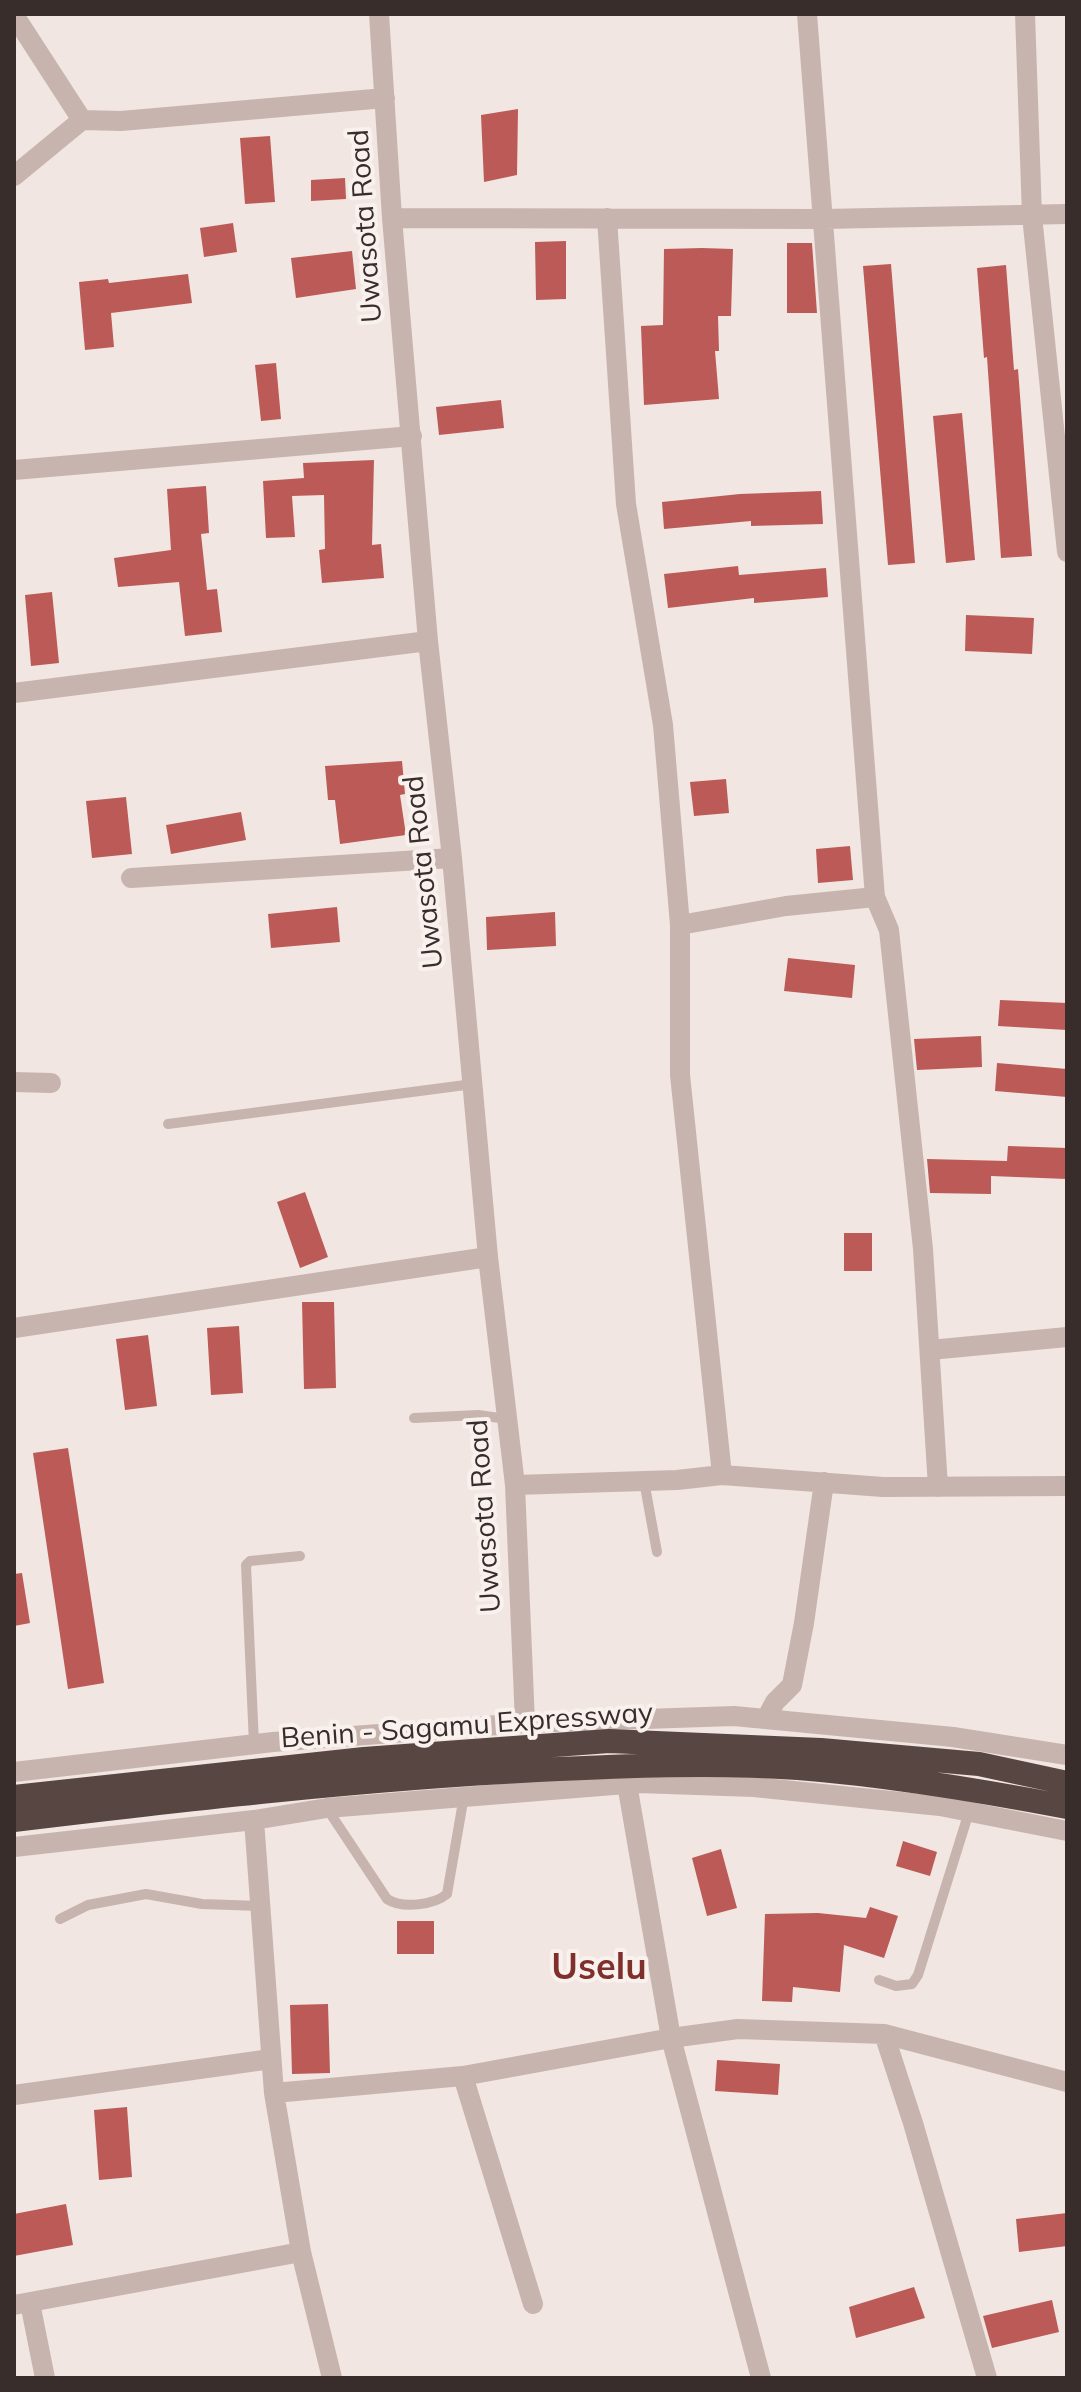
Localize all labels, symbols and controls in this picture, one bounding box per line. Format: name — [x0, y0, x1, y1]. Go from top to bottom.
street label: Uwasota Road — [342, 128, 390, 324]
street label: Uwasota Road — [397, 774, 451, 970]
street label: Uwasota Road — [461, 1418, 509, 1614]
street label: Benin - Sagamu Expressway — [280, 1696, 654, 1756]
district label: Uselu — [551, 1946, 647, 1990]

